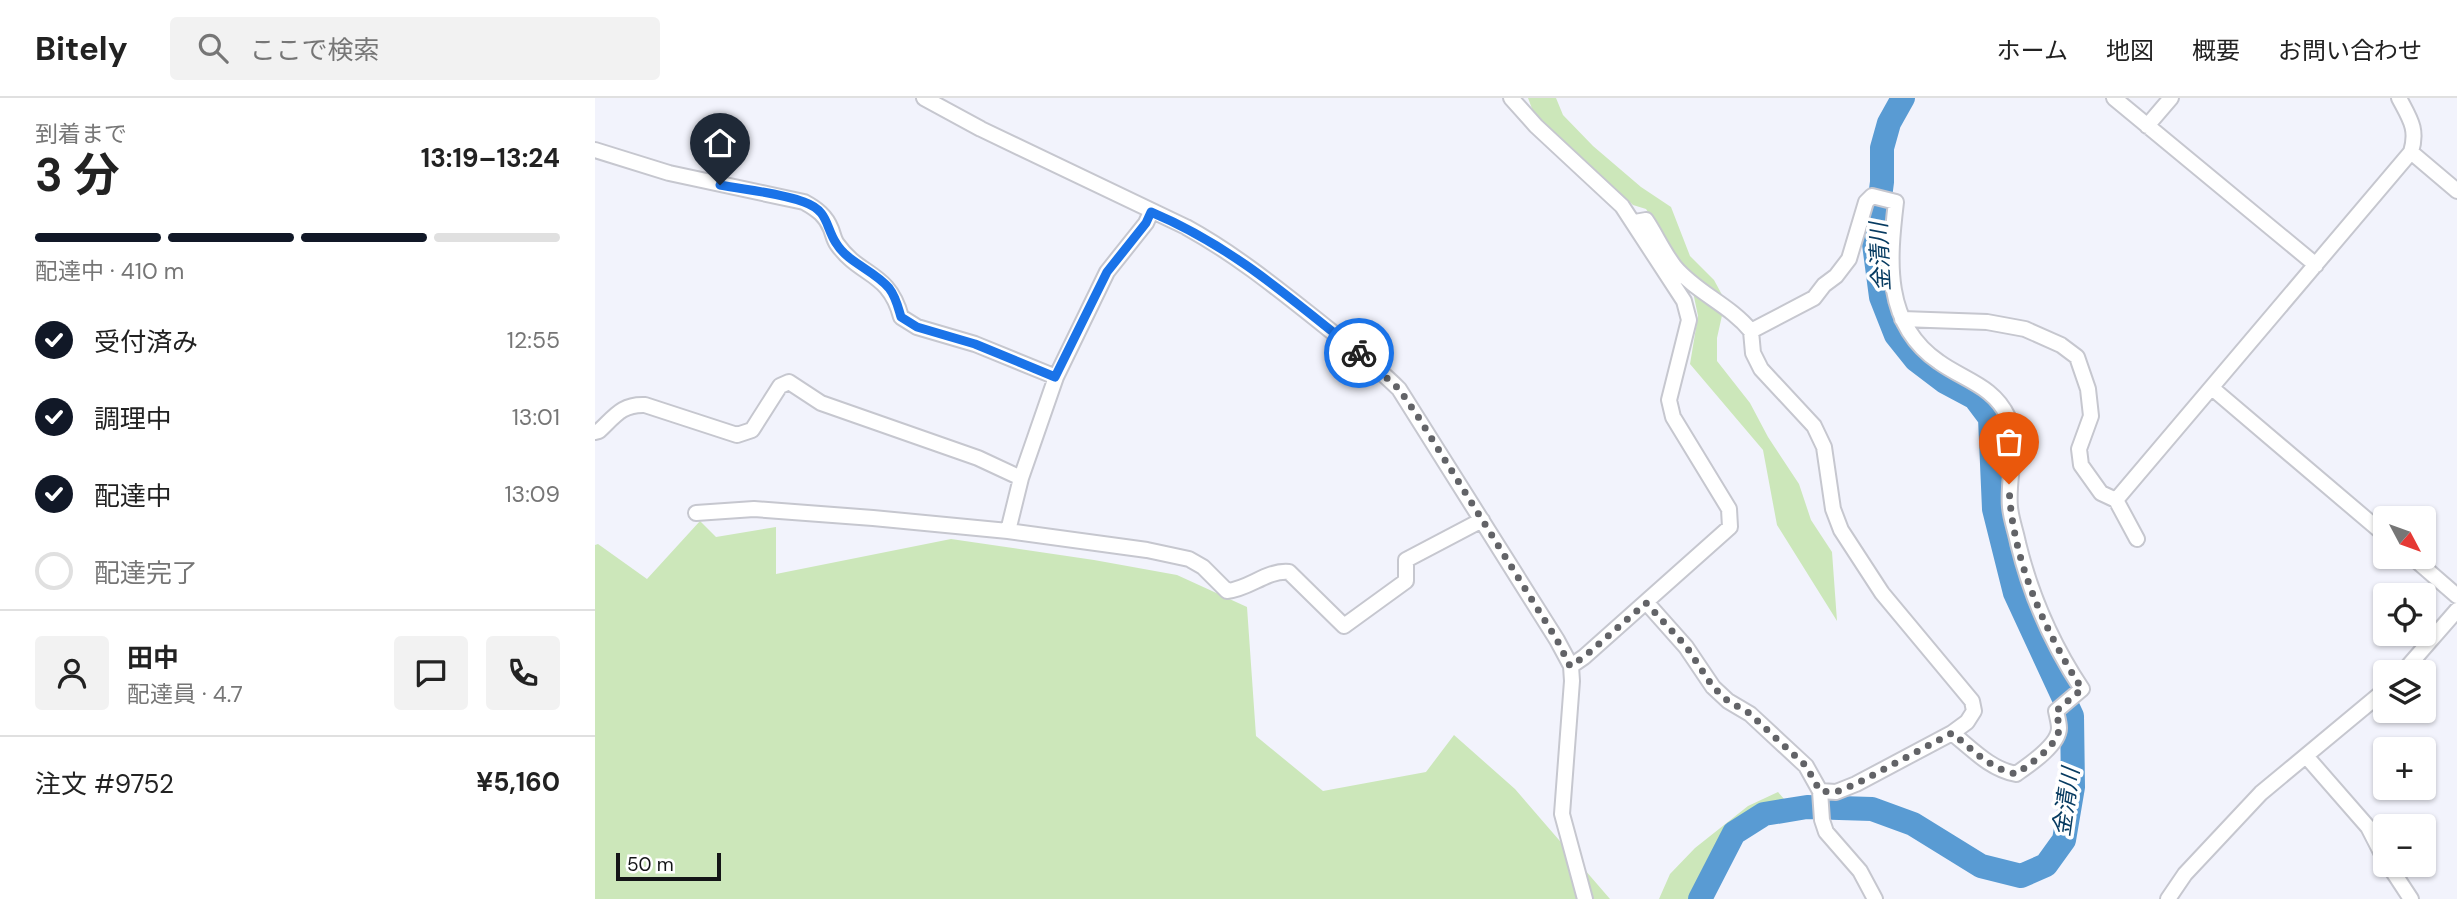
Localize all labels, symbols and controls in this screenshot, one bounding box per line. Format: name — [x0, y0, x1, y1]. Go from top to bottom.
search box — [170, 17, 660, 80]
text: Bitely — [35, 27, 128, 70]
icon: search — [194, 29, 232, 67]
text: ここで検索 — [250, 33, 380, 67]
text: ホーム — [1997, 35, 2068, 66]
text: 地図 — [2106, 35, 2154, 66]
text: 概要 — [2192, 35, 2240, 66]
text: お問い合わせ — [2278, 35, 2422, 66]
pin — [690, 113, 750, 185]
text: 到着まで — [35, 119, 127, 149]
icon: home — [701, 124, 739, 162]
text: 13:19–13:24 — [421, 141, 560, 175]
text: 3 分 — [35, 145, 120, 205]
water label: 金清川 — [1863, 219, 1897, 292]
text: 配達中 · 410 m — [35, 256, 184, 286]
courier — [1324, 318, 1394, 388]
icon: check — [35, 321, 73, 359]
text: 受付済み — [94, 325, 198, 359]
text: 12:55 — [507, 325, 560, 355]
icon: bike — [1340, 334, 1378, 372]
icon: check — [35, 398, 73, 436]
text: 調理中 — [94, 402, 172, 436]
text: 13:01 — [512, 402, 560, 432]
pin — [1979, 412, 2039, 484]
icon: bag — [1990, 423, 2028, 461]
icon: check — [35, 475, 73, 513]
text: 配達中 — [94, 479, 172, 513]
text: 13:09 — [504, 479, 560, 509]
north arrow — [2373, 506, 2436, 569]
map controls — [2373, 506, 2436, 877]
text: 配達完了 — [94, 556, 198, 590]
button: locate — [2373, 583, 2436, 646]
button: person — [35, 636, 109, 710]
button: chat — [394, 636, 468, 710]
button: phone — [486, 636, 560, 710]
text: 田中 — [127, 641, 179, 675]
button: layers — [2373, 660, 2436, 723]
text: 配達員 · 4.7 — [127, 679, 243, 709]
button: + — [2373, 737, 2436, 800]
water label: 金清川 — [2046, 763, 2086, 838]
text: ¥5,160 — [476, 765, 560, 799]
text: 注文 #9752 — [35, 767, 174, 801]
button: − — [2373, 814, 2436, 877]
scale bar — [616, 850, 721, 882]
text: 50 m — [627, 852, 674, 877]

